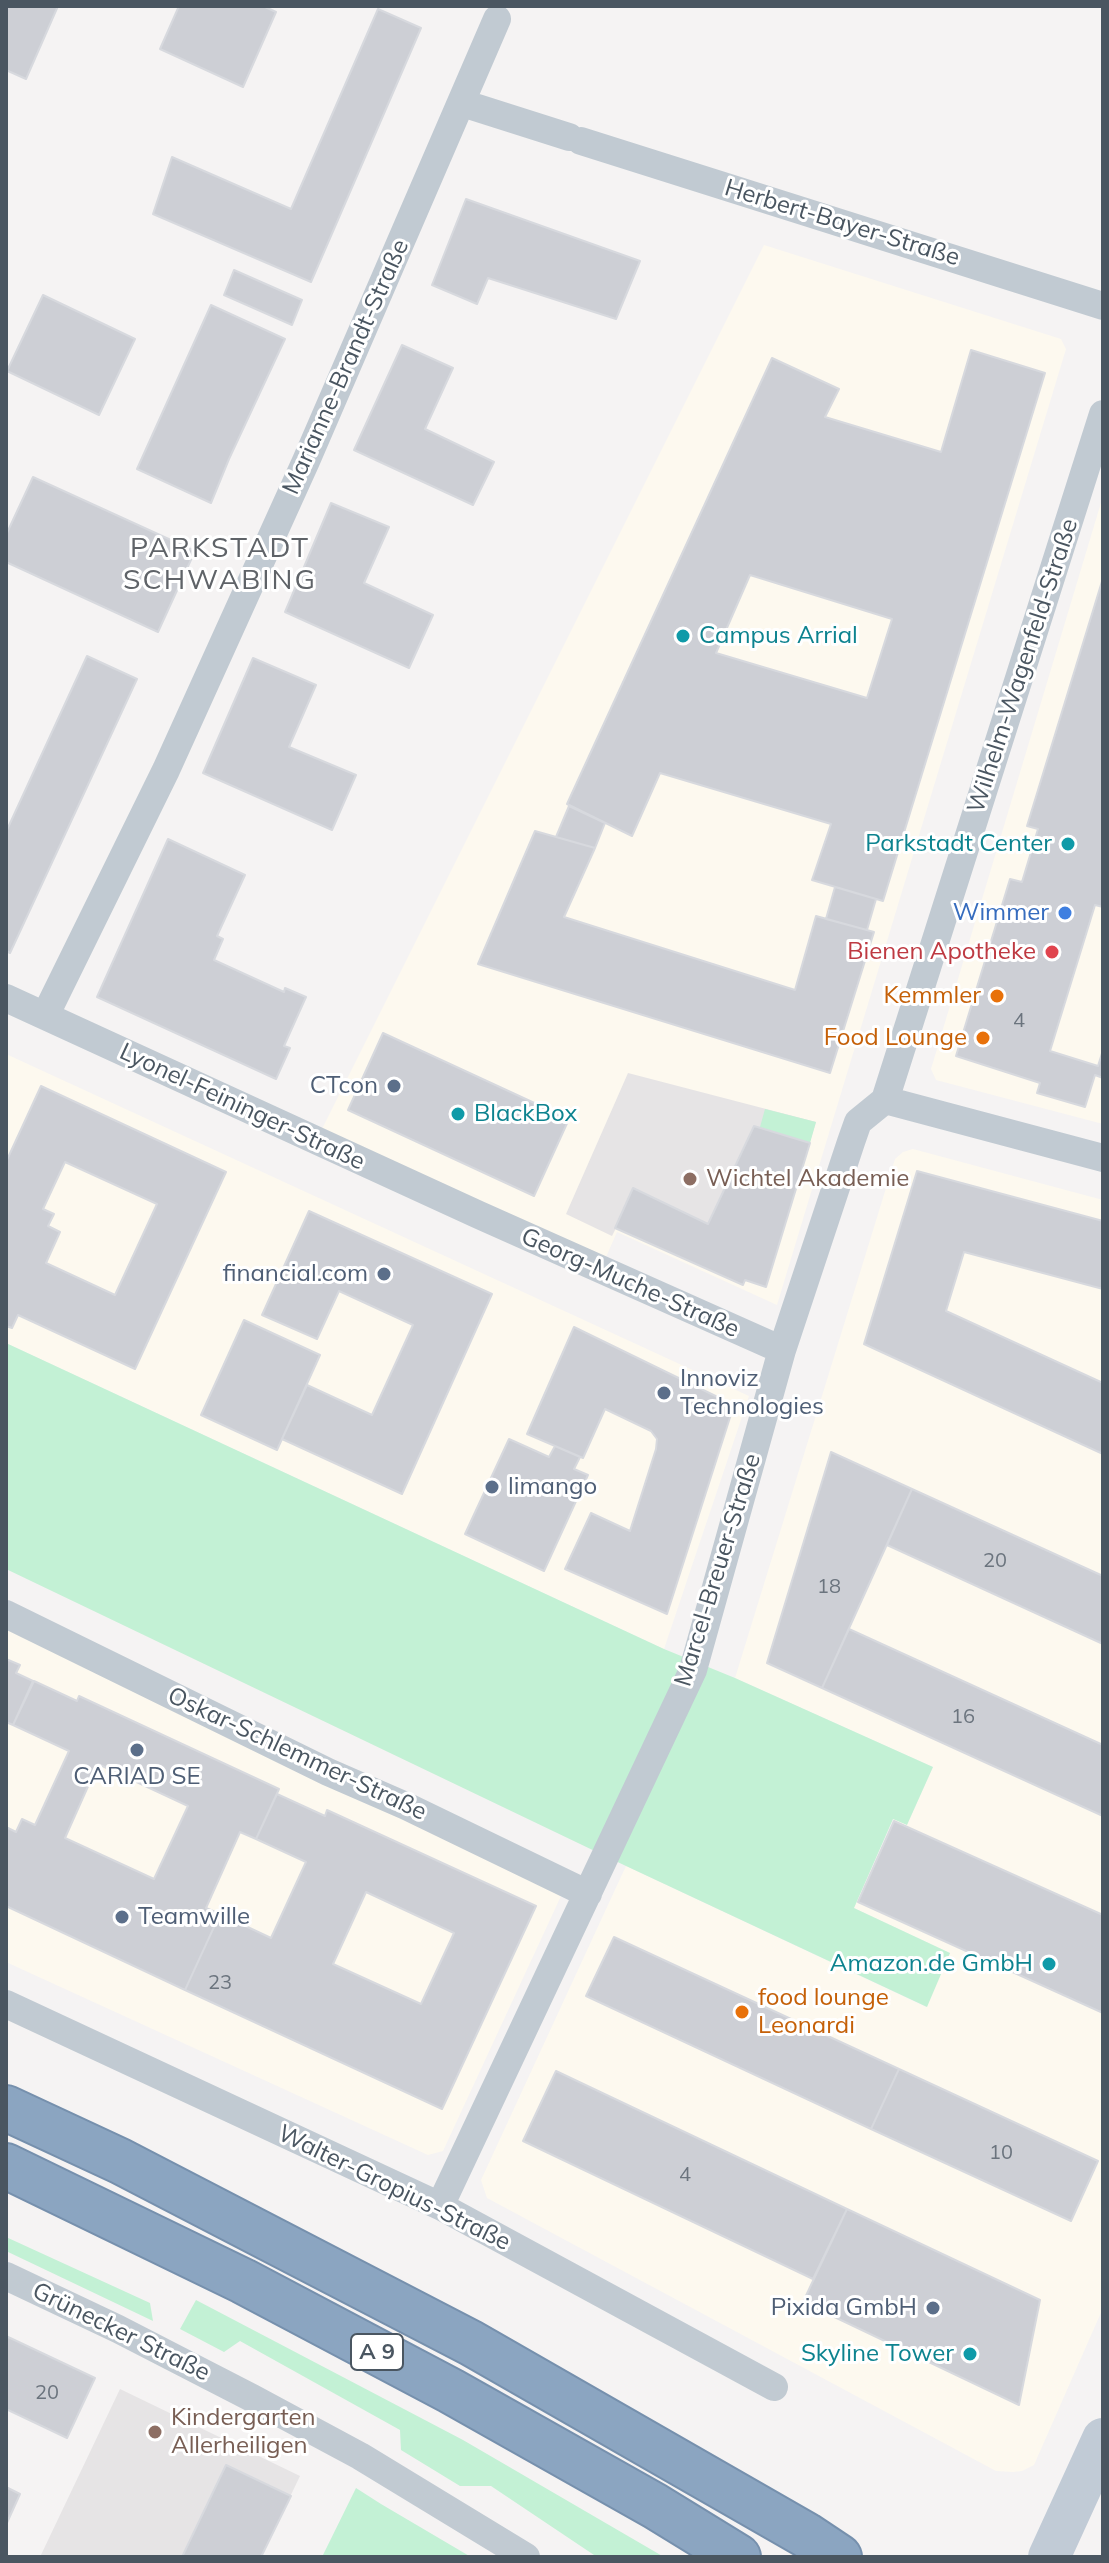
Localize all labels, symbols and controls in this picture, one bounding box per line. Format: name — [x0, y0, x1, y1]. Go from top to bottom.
street label: Herbert-Bayer-Straße — [721, 174, 963, 272]
street label: Marianne-Brandt-Straße — [277, 235, 415, 499]
street label: Wilhelm-Wagenfeld-Straße — [962, 515, 1084, 817]
district label: PARKSTADT SCHWABING — [123, 532, 317, 598]
place label: Campus Arrial — [699, 622, 858, 650]
marker: Campus Arrial — [674, 627, 692, 645]
place label: Parkstadt Center — [865, 830, 1052, 858]
marker: Parkstadt Center — [1059, 835, 1077, 853]
place label: Wimmer — [953, 899, 1049, 927]
marker: Wimmer — [1056, 904, 1074, 922]
place label: Bienen Apotheke — [847, 938, 1036, 966]
marker: Bienen Apotheke — [1043, 943, 1061, 961]
place label: Kemmler — [883, 982, 981, 1010]
marker: Kemmler — [988, 987, 1006, 1005]
house number: 4 — [1013, 1009, 1025, 1033]
place label: Food Lounge — [824, 1024, 967, 1052]
marker: Food Lounge — [974, 1029, 992, 1047]
street label: Lyonel-Feininger-Straße — [115, 1038, 369, 1176]
place label: CTcon — [310, 1072, 378, 1100]
marker: CTcon — [385, 1077, 403, 1095]
place label: BlackBox — [474, 1100, 577, 1128]
marker: BlackBox — [449, 1105, 467, 1123]
place label: Wichtel Akademie — [706, 1165, 909, 1193]
marker: Wichtel Akademie — [681, 1170, 699, 1188]
street label: Georg-Muche-Straße — [516, 1222, 744, 1344]
place label: financial.com — [223, 1260, 368, 1288]
marker: financial.com — [375, 1265, 393, 1283]
place label: Innoviz Technologies — [680, 1365, 824, 1421]
marker: Innoviz Technologies — [655, 1384, 673, 1402]
street label: Marcel-Breuer-Straße — [669, 1450, 767, 1690]
place label: limango — [508, 1473, 597, 1501]
marker: limango — [483, 1478, 501, 1496]
house number: 20 — [983, 1549, 1007, 1573]
house number: 18 — [817, 1575, 841, 1599]
street label: Oskar-Schlemmer-Straße — [163, 1681, 431, 1827]
house number: 16 — [951, 1705, 975, 1729]
marker: CARIAD SE — [128, 1741, 146, 1759]
place label: CARIAD SE — [73, 1763, 201, 1791]
place label: Teamwille — [138, 1903, 250, 1931]
marker: Teamwille — [113, 1908, 131, 1926]
place label: Amazon.de GmbH — [830, 1950, 1033, 1978]
marker: Amazon.de GmbH — [1040, 1955, 1058, 1973]
house number: 23 — [208, 1971, 232, 1995]
place label: food lounge Leonardi — [758, 1984, 889, 2040]
marker: food lounge Leonardi — [733, 2003, 751, 2021]
street label: Walter-Gropius-Straße — [273, 2119, 515, 2257]
house number: 10 — [989, 2141, 1013, 2165]
house number: 4 — [679, 2163, 691, 2187]
street label: Grünecker Straße — [28, 2277, 214, 2387]
place label: Pixida GmbH — [771, 2294, 917, 2322]
marker: Pixida GmbH — [924, 2299, 942, 2317]
road number: A 9 — [351, 2334, 403, 2370]
place label: Skyline Tower — [801, 2340, 954, 2368]
marker: Skyline Tower — [961, 2345, 979, 2363]
house number: 20 — [35, 2381, 59, 2405]
place label: Kindergarten Allerheiligen — [171, 2404, 316, 2460]
marker: Kindergarten Allerheiligen — [146, 2423, 164, 2441]

